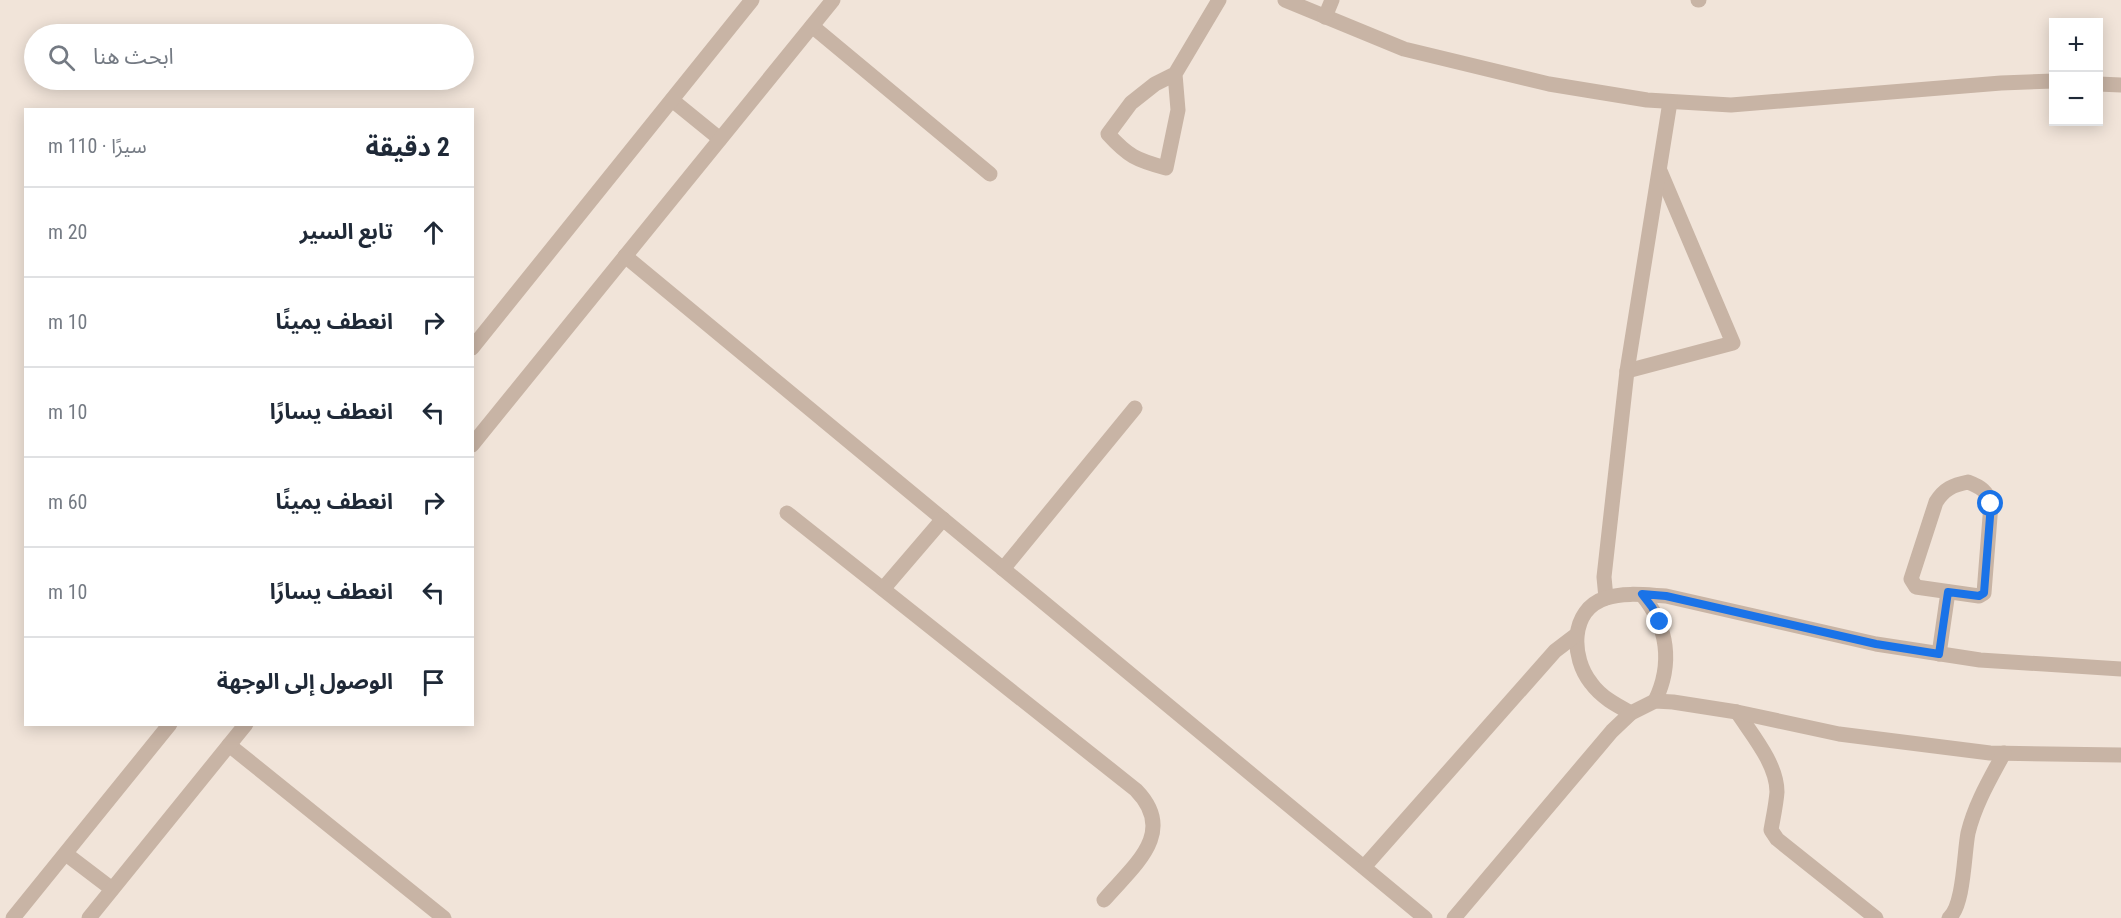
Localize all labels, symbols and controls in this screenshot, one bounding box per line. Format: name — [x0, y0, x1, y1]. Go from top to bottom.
map controls — [2049, 18, 2103, 126]
button: + — [2049, 18, 2103, 72]
search box — [24, 24, 474, 90]
icon: search — [45, 41, 78, 74]
text: ابحث هنا — [93, 44, 174, 69]
button: − — [2049, 72, 2103, 126]
text: 2 دقيقة — [365, 132, 450, 162]
text: سيرًا · 110 m — [48, 134, 147, 158]
icon: ahead — [417, 216, 450, 249]
text: تابع السير — [300, 219, 393, 244]
text: 20 m — [48, 220, 87, 244]
icon: right — [417, 306, 450, 339]
text: انعطف يمينًا — [275, 309, 393, 334]
text: 10 m — [48, 310, 87, 334]
icon: left — [417, 396, 450, 429]
text: انعطف يسارًا — [270, 399, 393, 424]
text: 10 m — [48, 400, 87, 424]
icon: right — [417, 486, 450, 519]
text: انعطف يمينًا — [275, 489, 393, 514]
text: 60 m — [48, 490, 87, 514]
route start — [1977, 490, 2003, 516]
icon: left — [417, 576, 450, 609]
text: انعطف يسارًا — [270, 579, 393, 604]
text: 10 m — [48, 580, 87, 604]
route end — [1646, 608, 1672, 634]
icon: arrive — [417, 666, 450, 699]
text: الوصول إلى الوجهة — [217, 669, 393, 694]

